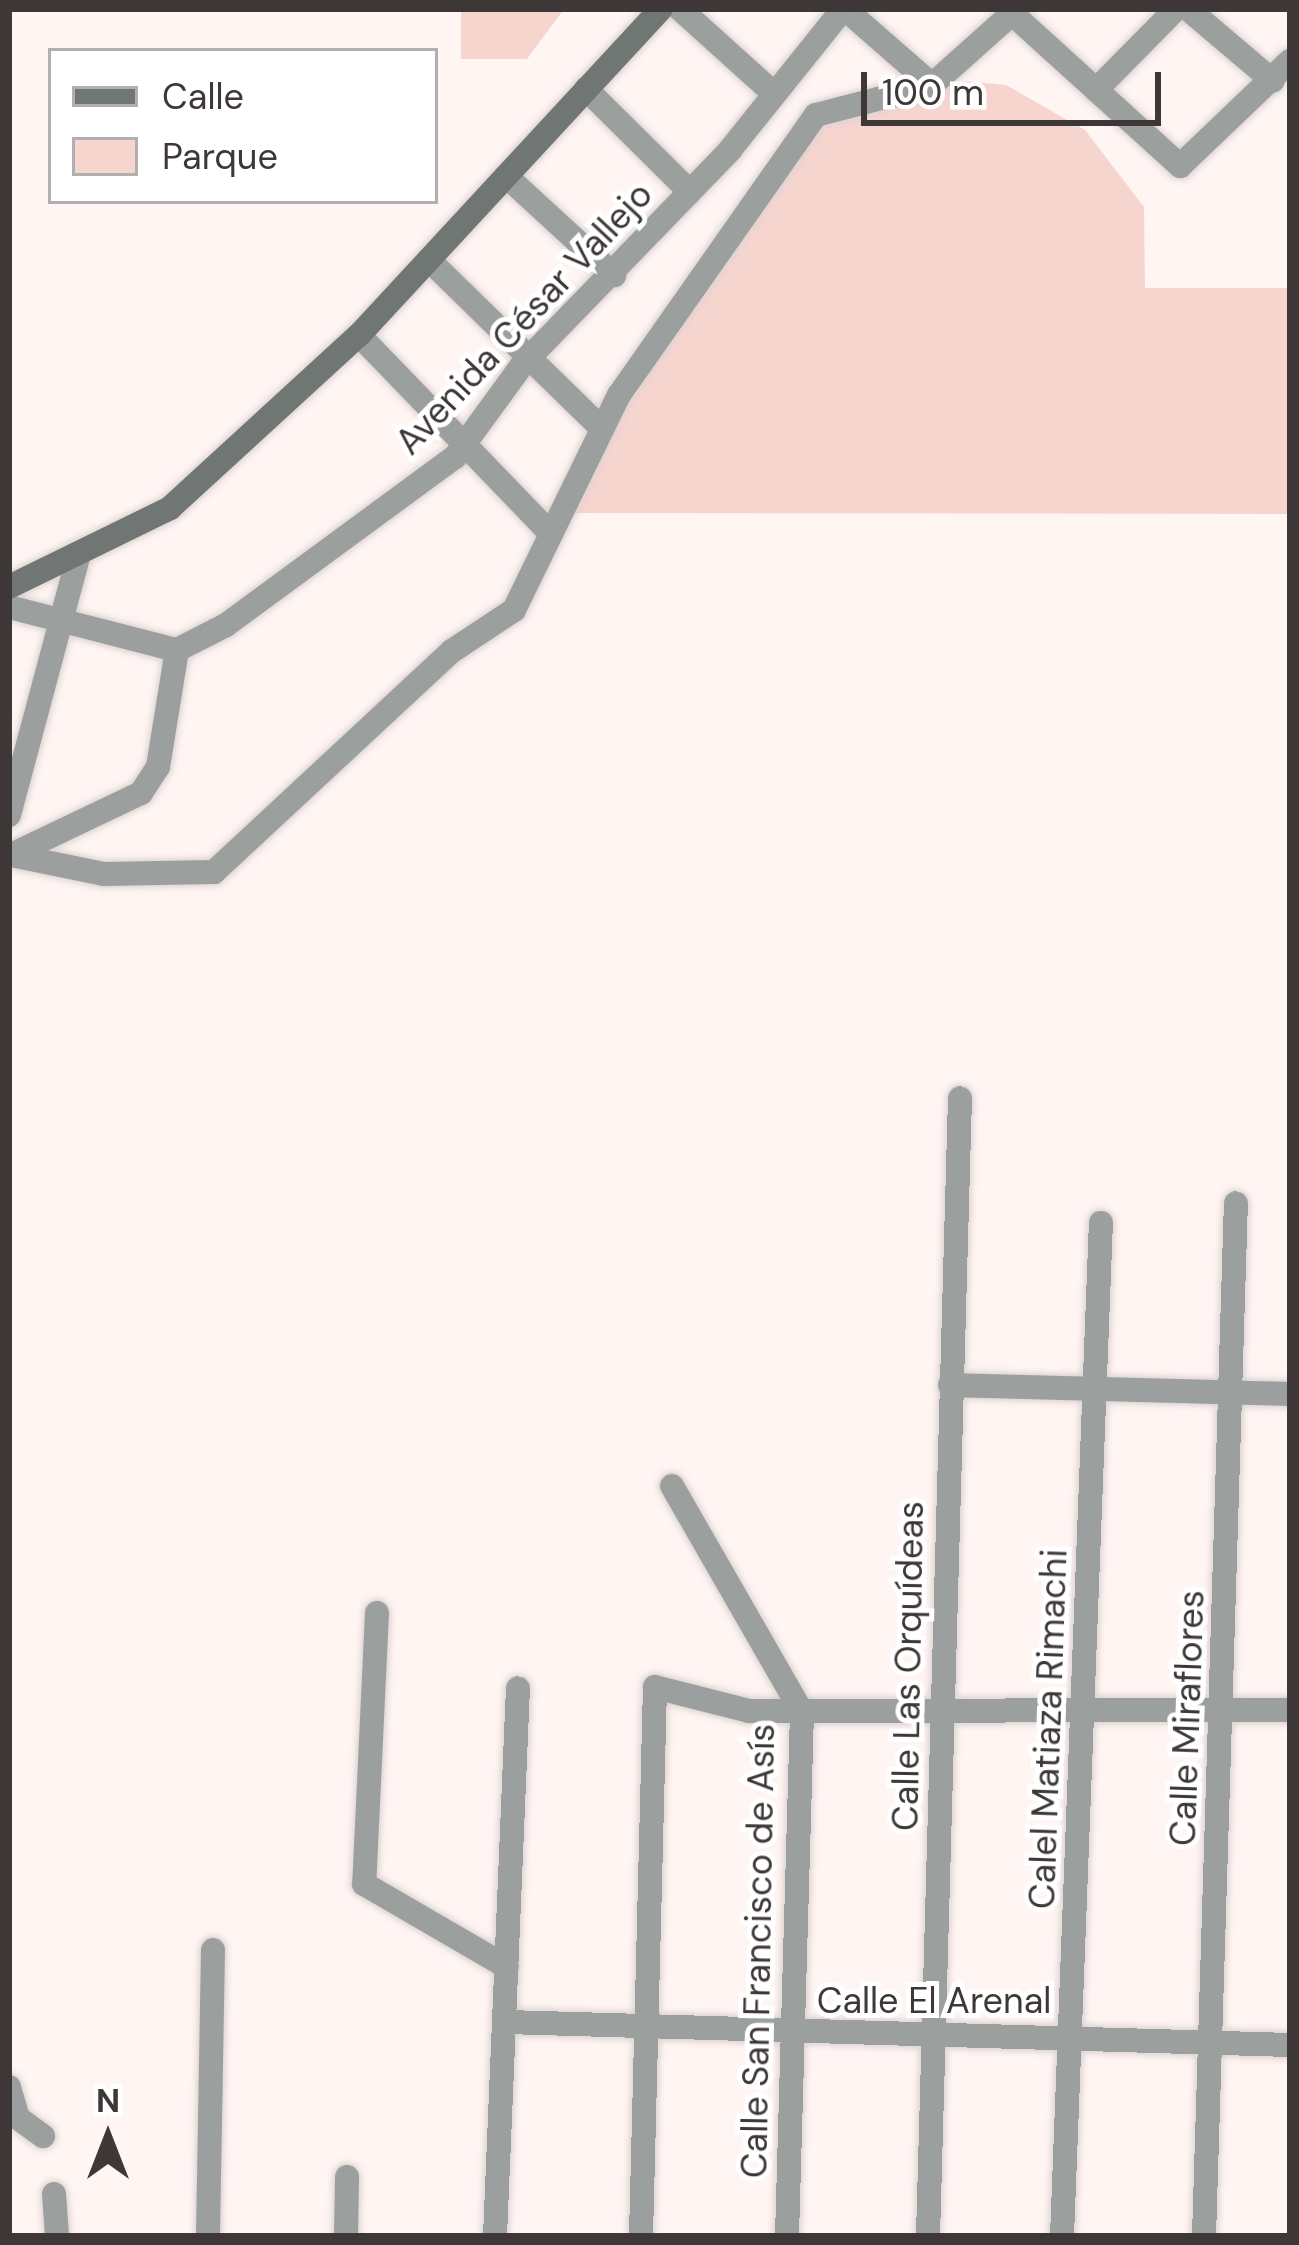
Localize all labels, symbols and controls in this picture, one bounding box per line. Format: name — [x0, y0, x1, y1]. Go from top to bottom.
legend — [48, 48, 438, 204]
scale bar — [867, 48, 1167, 122]
text: 100 m — [882, 69, 984, 116]
text: Calle — [162, 73, 244, 120]
text: Parque — [162, 133, 278, 180]
street label: Avenida César Vallejo — [387, 173, 661, 463]
street label: Calle Las Orquídeas — [884, 1501, 932, 1831]
street label: Calel Matiaza Rimachi — [1020, 1548, 1076, 1910]
street label: Calle Miraflores — [1161, 1589, 1213, 1847]
street label: Calle San Francisco de Asís — [732, 1723, 784, 2179]
street label: Calle El Arenal — [817, 1979, 1051, 2023]
north arrow — [48, 2077, 168, 2197]
text: N — [96, 2079, 120, 2122]

